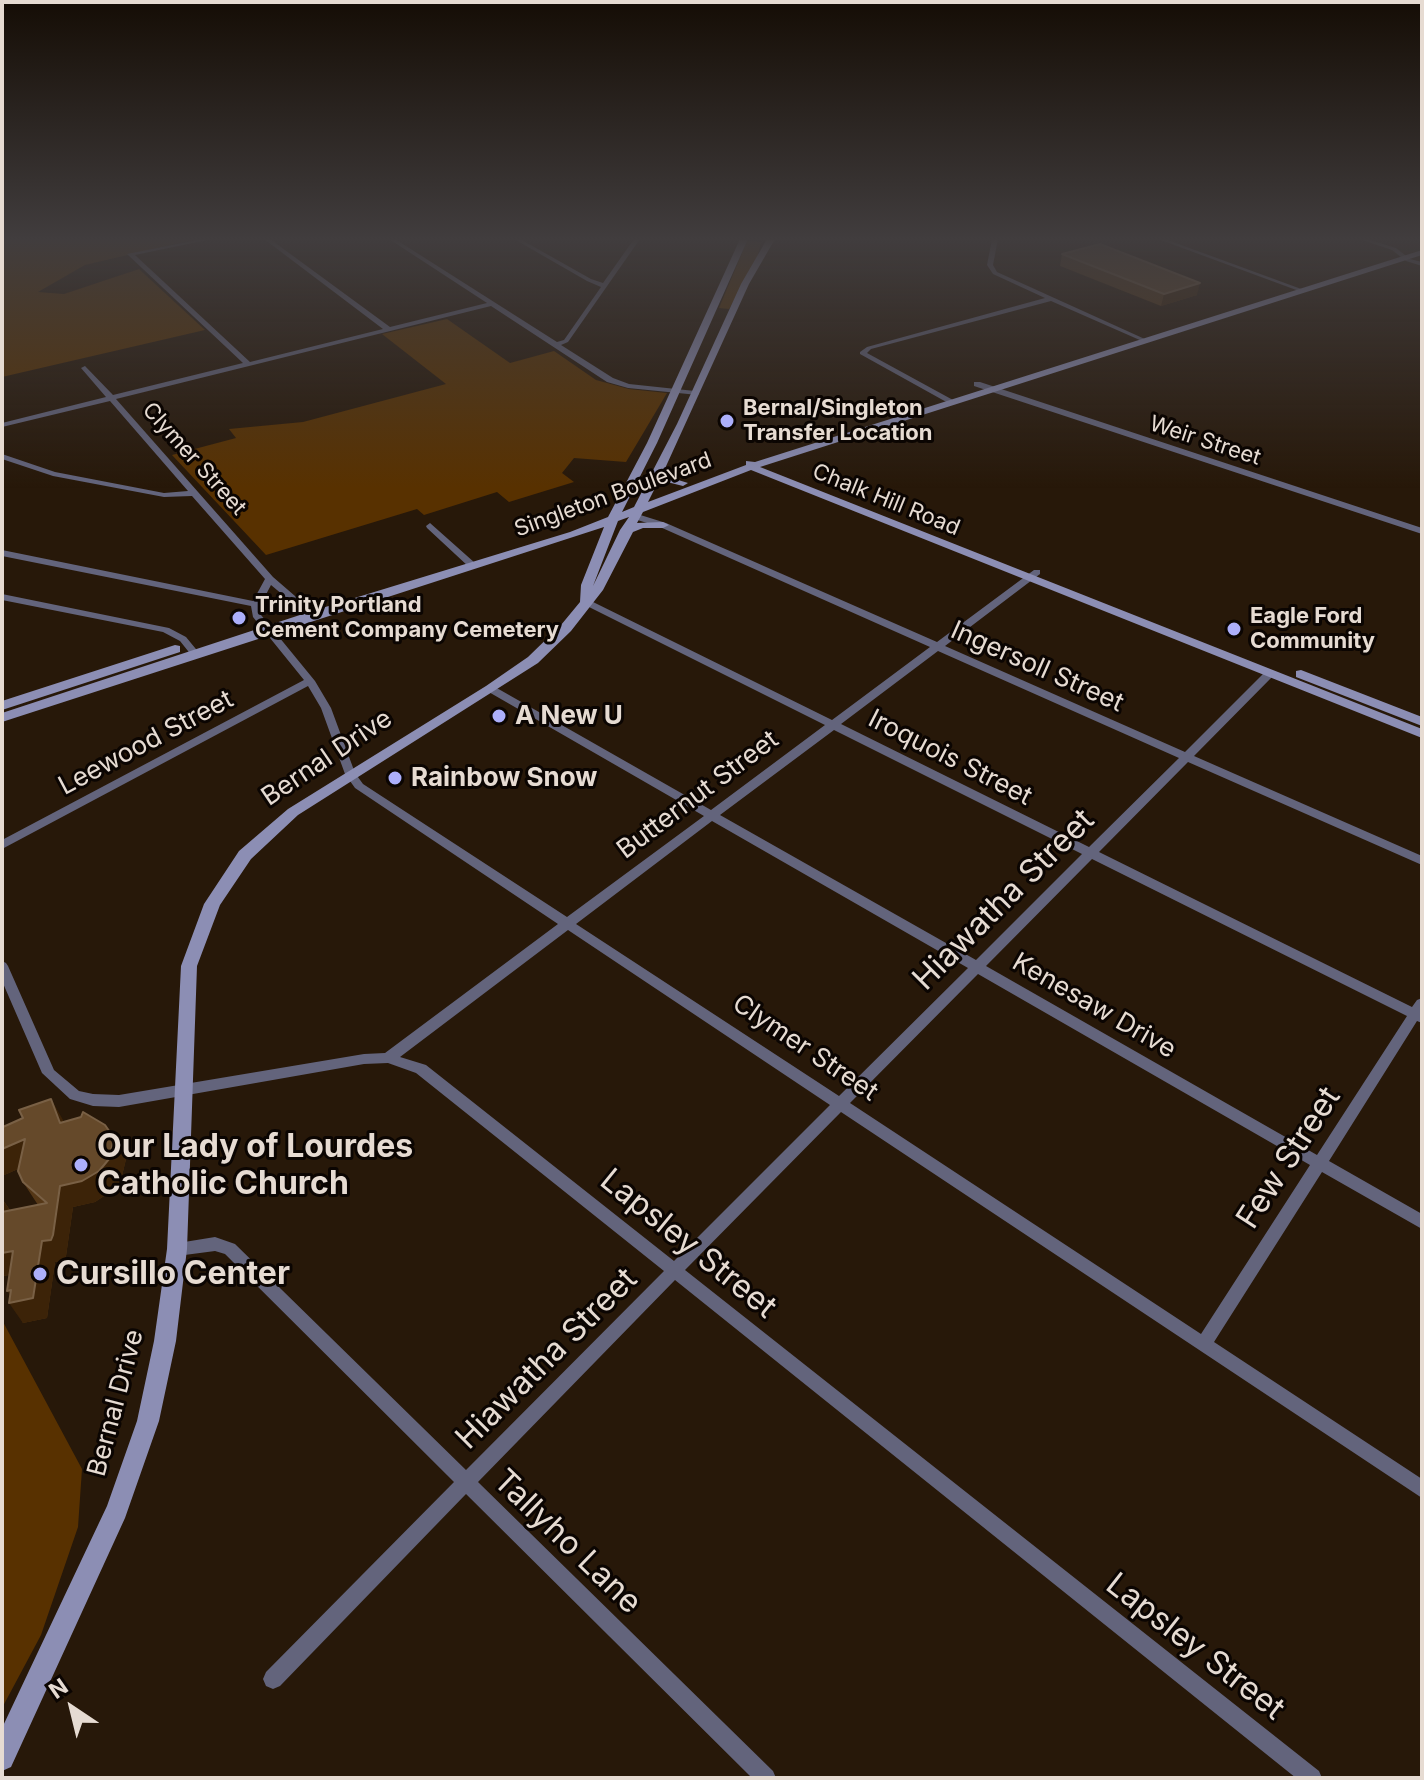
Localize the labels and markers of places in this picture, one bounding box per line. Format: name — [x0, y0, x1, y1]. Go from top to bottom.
place label: Bernal/Singleton Transfer Location — [743, 395, 933, 446]
marker: Bernal/Singleton Transfer Location — [718, 412, 736, 430]
place label: Trinity Portland Cement Company Cemetery — [255, 592, 559, 644]
place label: Eagle Ford Community — [1250, 603, 1375, 654]
marker: Trinity Portland Cement Company Cemetery — [230, 609, 248, 627]
marker: Eagle Ford Community — [1225, 620, 1243, 638]
place label: A New U — [515, 700, 623, 732]
marker: A New U — [490, 707, 508, 725]
place label: Rainbow Snow — [411, 762, 597, 794]
marker: Rainbow Snow — [386, 769, 404, 787]
place label: Our Lady of Lourdes Catholic Church — [97, 1128, 413, 1203]
marker: Our Lady of Lourdes Catholic Church — [72, 1156, 90, 1174]
place label: Cursillo Center — [56, 1255, 290, 1293]
marker: Cursillo Center — [31, 1265, 49, 1283]

